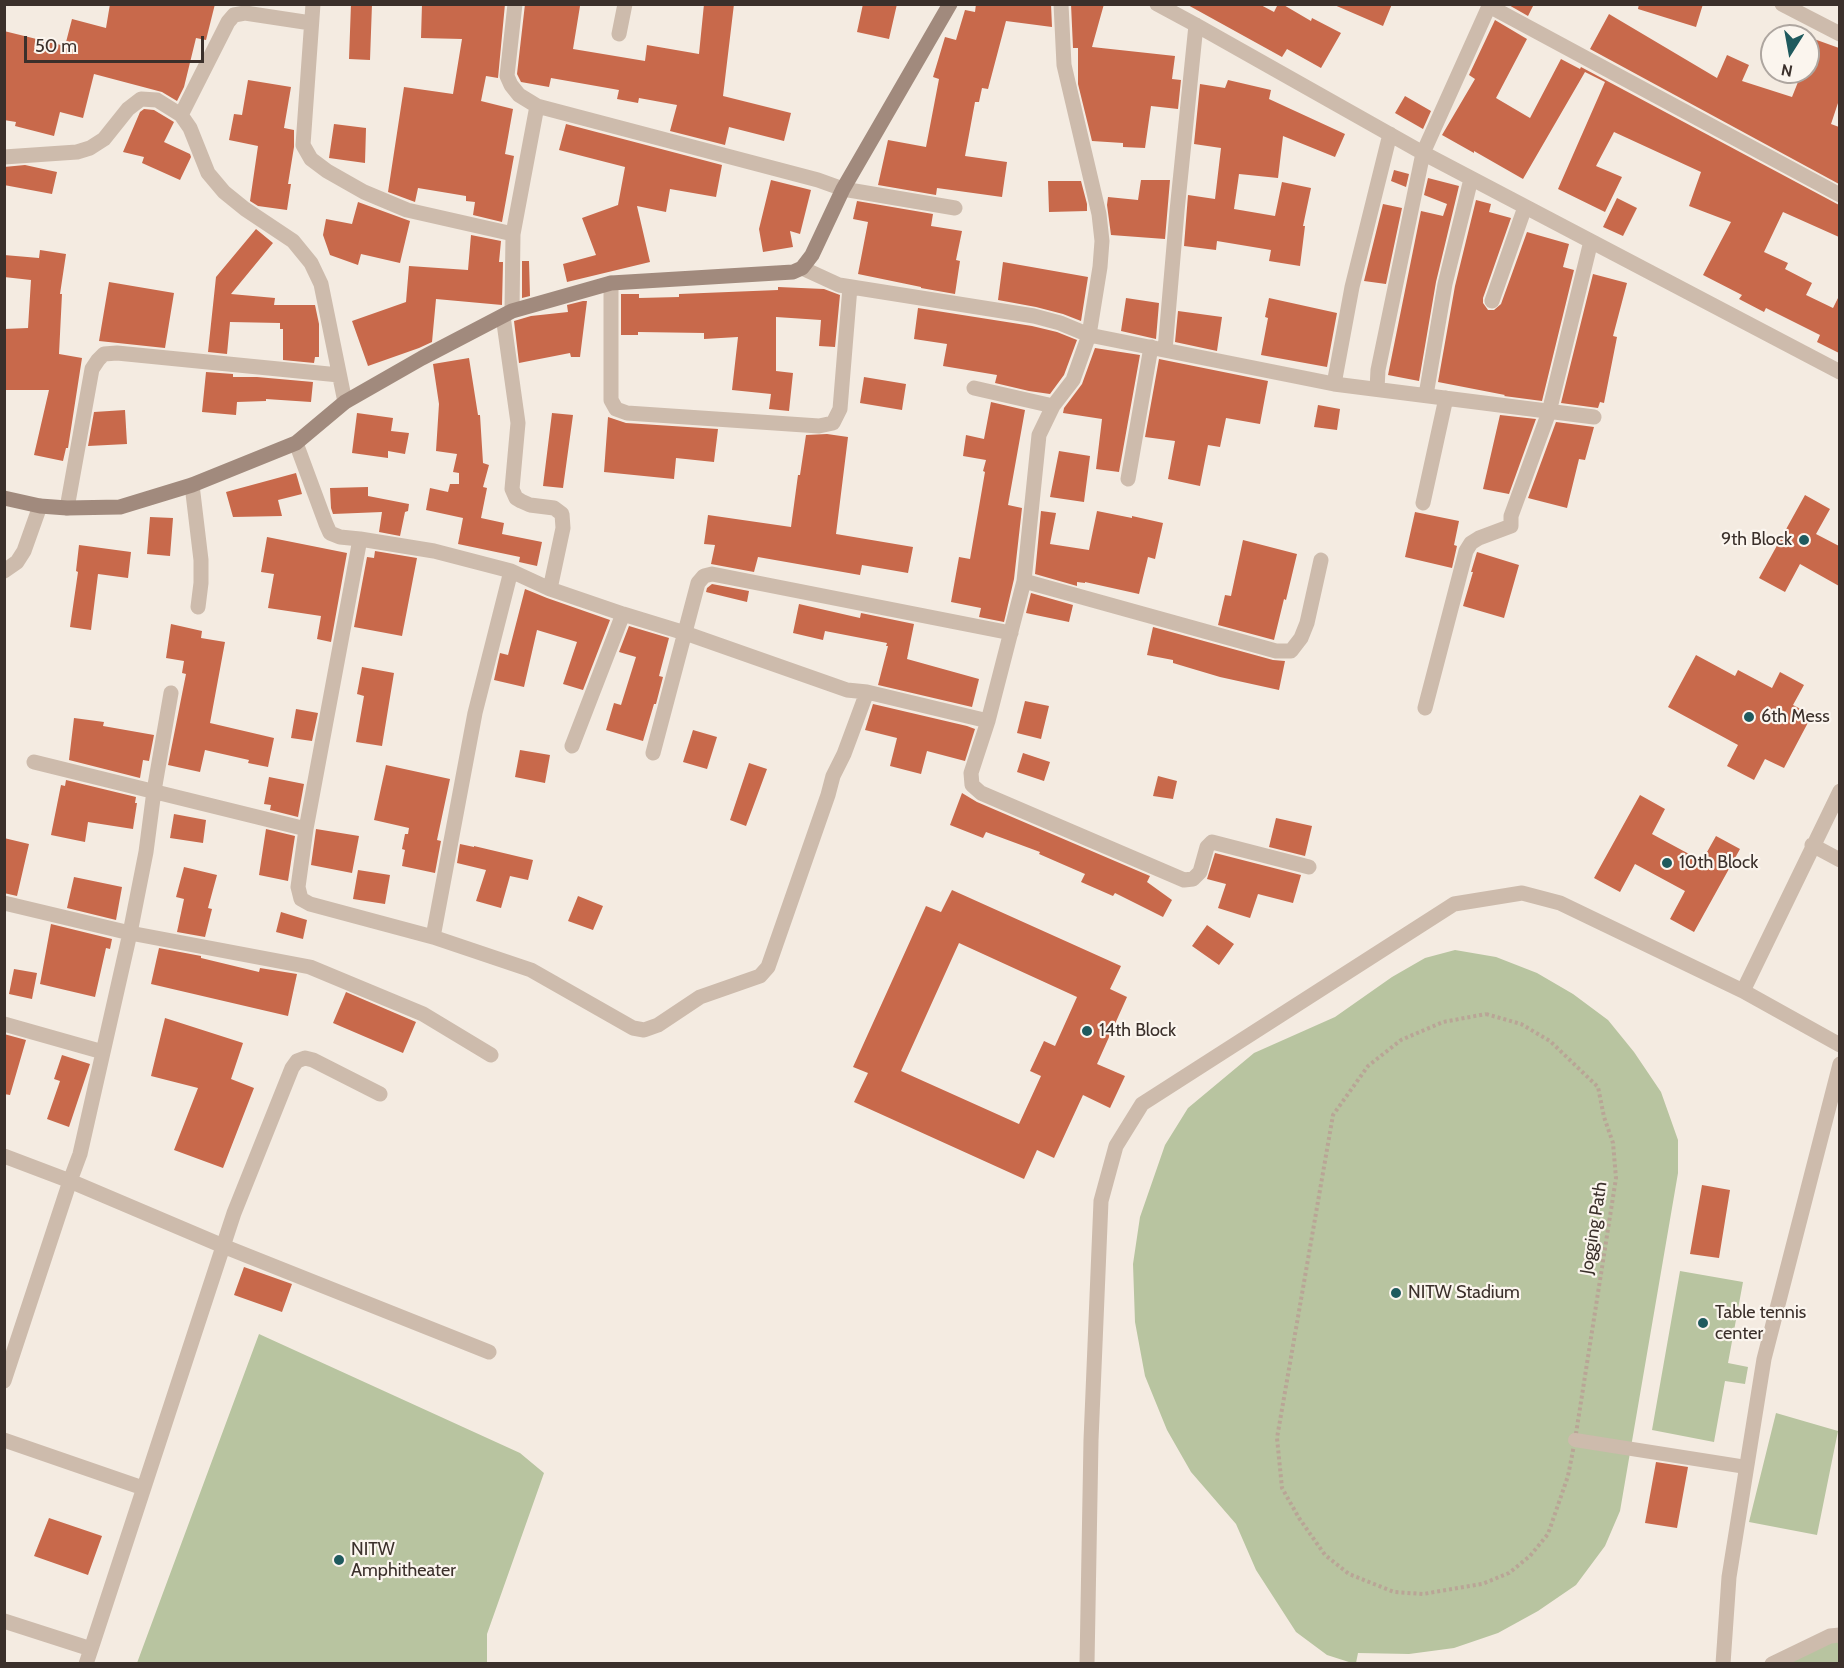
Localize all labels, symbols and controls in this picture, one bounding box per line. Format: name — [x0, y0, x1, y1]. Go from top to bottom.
scale bar — [27, 24, 207, 62]
north arrow — [1760, 24, 1820, 84]
text: 50 m — [35, 35, 77, 57]
text: N — [1779, 60, 1794, 81]
place label: 9th Block — [1721, 529, 1792, 551]
marker: 9th Block — [1797, 533, 1811, 547]
place label: 6th Mess — [1761, 706, 1830, 728]
marker: 6th Mess — [1742, 710, 1756, 724]
place label: 10th Block — [1679, 852, 1758, 874]
marker: 10th Block — [1660, 856, 1674, 870]
place label: 14th Block — [1099, 1020, 1176, 1042]
marker: 14th Block — [1080, 1024, 1094, 1038]
street label: Jogging Path — [1576, 1180, 1612, 1276]
place label: NITW Stadium — [1408, 1282, 1520, 1304]
marker: NITW Stadium — [1389, 1286, 1403, 1300]
place label: Table tennis center — [1715, 1302, 1806, 1344]
marker: Table tennis center — [1696, 1316, 1710, 1330]
place label: NITW Amphitheater — [351, 1539, 456, 1582]
marker: NITW Amphitheater — [332, 1553, 346, 1567]

